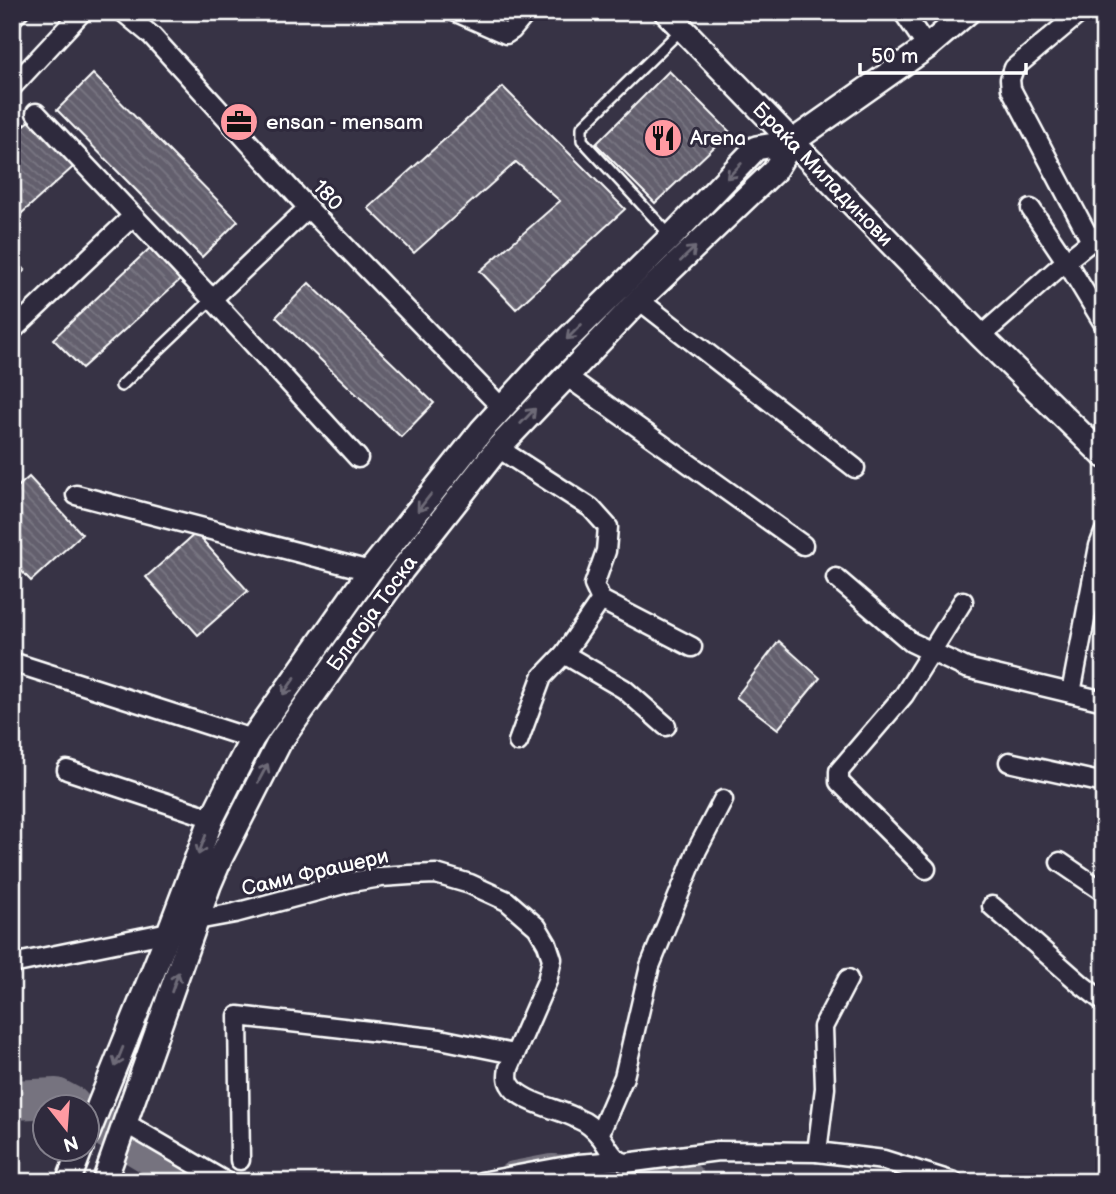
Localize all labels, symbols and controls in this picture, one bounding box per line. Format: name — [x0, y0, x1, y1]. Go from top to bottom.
scale bar — [860, 32, 1027, 76]
text: 50 m — [871, 44, 918, 69]
street label: Браќа Миладинови — [747, 97, 898, 252]
office icon: ensan - mensam — [218, 101, 260, 143]
place label: ensan - mensam — [266, 110, 423, 135]
restaurant icon: Arena — [642, 117, 684, 159]
place label: Arena — [690, 126, 746, 151]
one-way arrow — [725, 162, 742, 179]
street label: 180 — [307, 175, 348, 216]
one-way arrow — [679, 246, 696, 263]
one-way arrow — [566, 324, 583, 341]
one-way arrow — [519, 408, 536, 425]
one-way arrow — [416, 494, 431, 512]
street label: Благоја Тоска — [322, 550, 423, 676]
one-way arrow — [282, 676, 296, 695]
one-way arrow — [257, 763, 270, 784]
one-way arrow — [195, 834, 207, 856]
street label: Сами Фрашери — [239, 843, 391, 902]
one-way arrow — [170, 972, 182, 994]
one-way arrow — [111, 1046, 124, 1067]
north arrow — [32, 1092, 102, 1162]
text: N — [60, 1130, 81, 1156]

